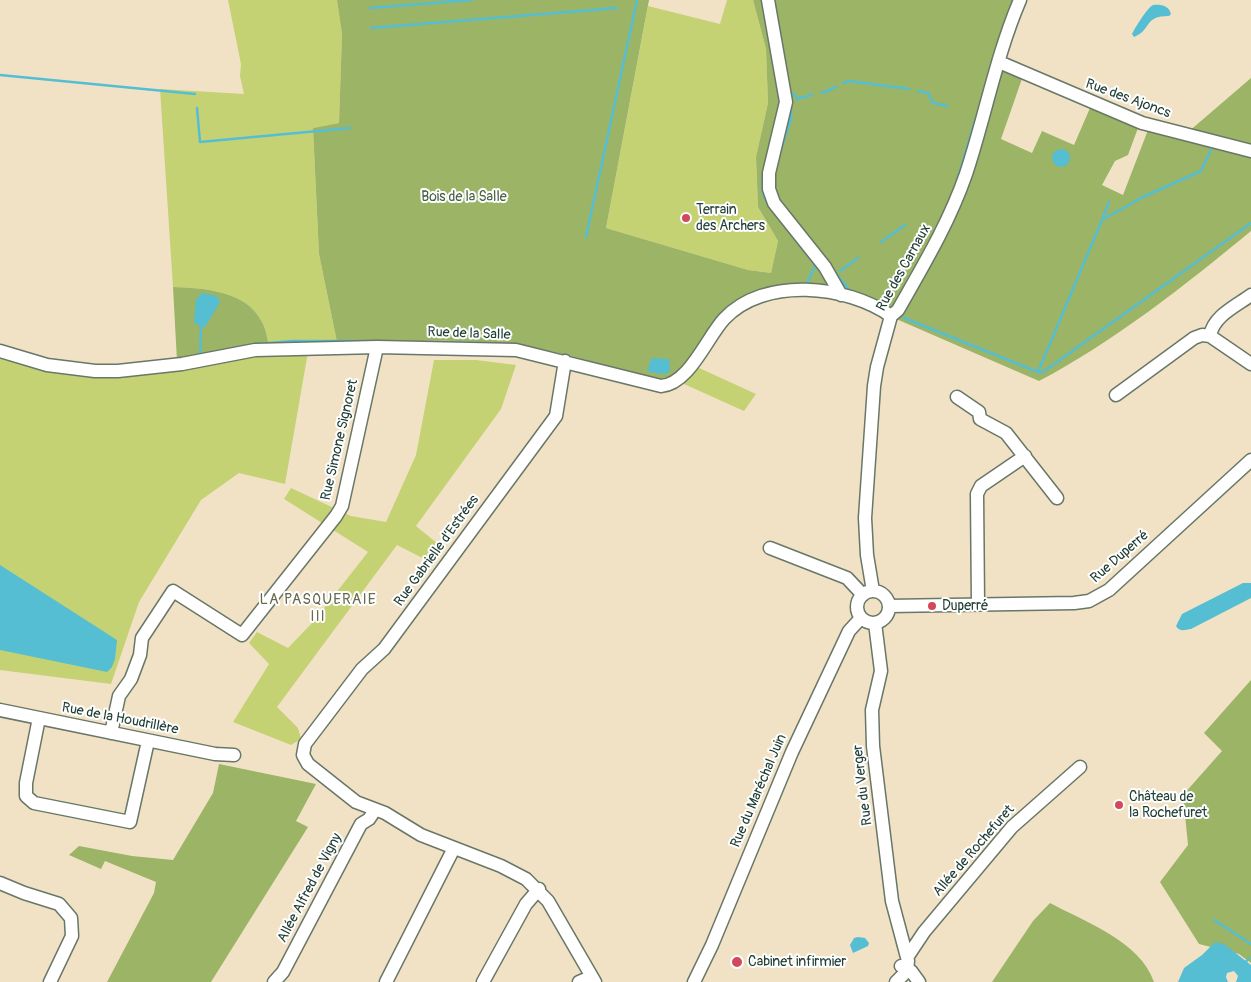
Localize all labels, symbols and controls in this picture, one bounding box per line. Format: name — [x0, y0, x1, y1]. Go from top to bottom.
street label: Rue des Ajoncs — [1083, 76, 1173, 122]
park label: Bois de la Salle — [421, 189, 507, 205]
place label: Terrain des Archers — [696, 202, 765, 234]
marker: Terrain des Archers — [680, 212, 692, 224]
street label: Rue des Carnaux — [873, 222, 935, 314]
street label: Rue de la Salle — [427, 324, 511, 344]
street label: Rue Simone Signoret — [318, 378, 362, 502]
street label: Rue Gabrielle d’Estrées — [391, 492, 483, 610]
street label: Rue Duperré — [1087, 527, 1153, 587]
district label: LA PASQUERAIE III — [258, 591, 378, 626]
place label: Duperré — [942, 598, 989, 614]
marker: Duperré — [926, 600, 938, 612]
street label: Rue de la Houdrillère — [60, 699, 180, 739]
street label: Rue du Maréchal Juin — [728, 732, 790, 850]
street label: Rue du Verger — [850, 744, 876, 826]
place label: Château de la Rochefuret — [1129, 789, 1208, 822]
marker: Château de la Rochefuret — [1113, 799, 1125, 811]
street label: Allée de Rochefuret — [930, 802, 1018, 900]
street label: Allée Alfred de Vigny — [274, 831, 346, 945]
place label: Cabinet infirmier — [748, 954, 846, 970]
marker: Cabinet infirmier — [730, 955, 744, 969]

